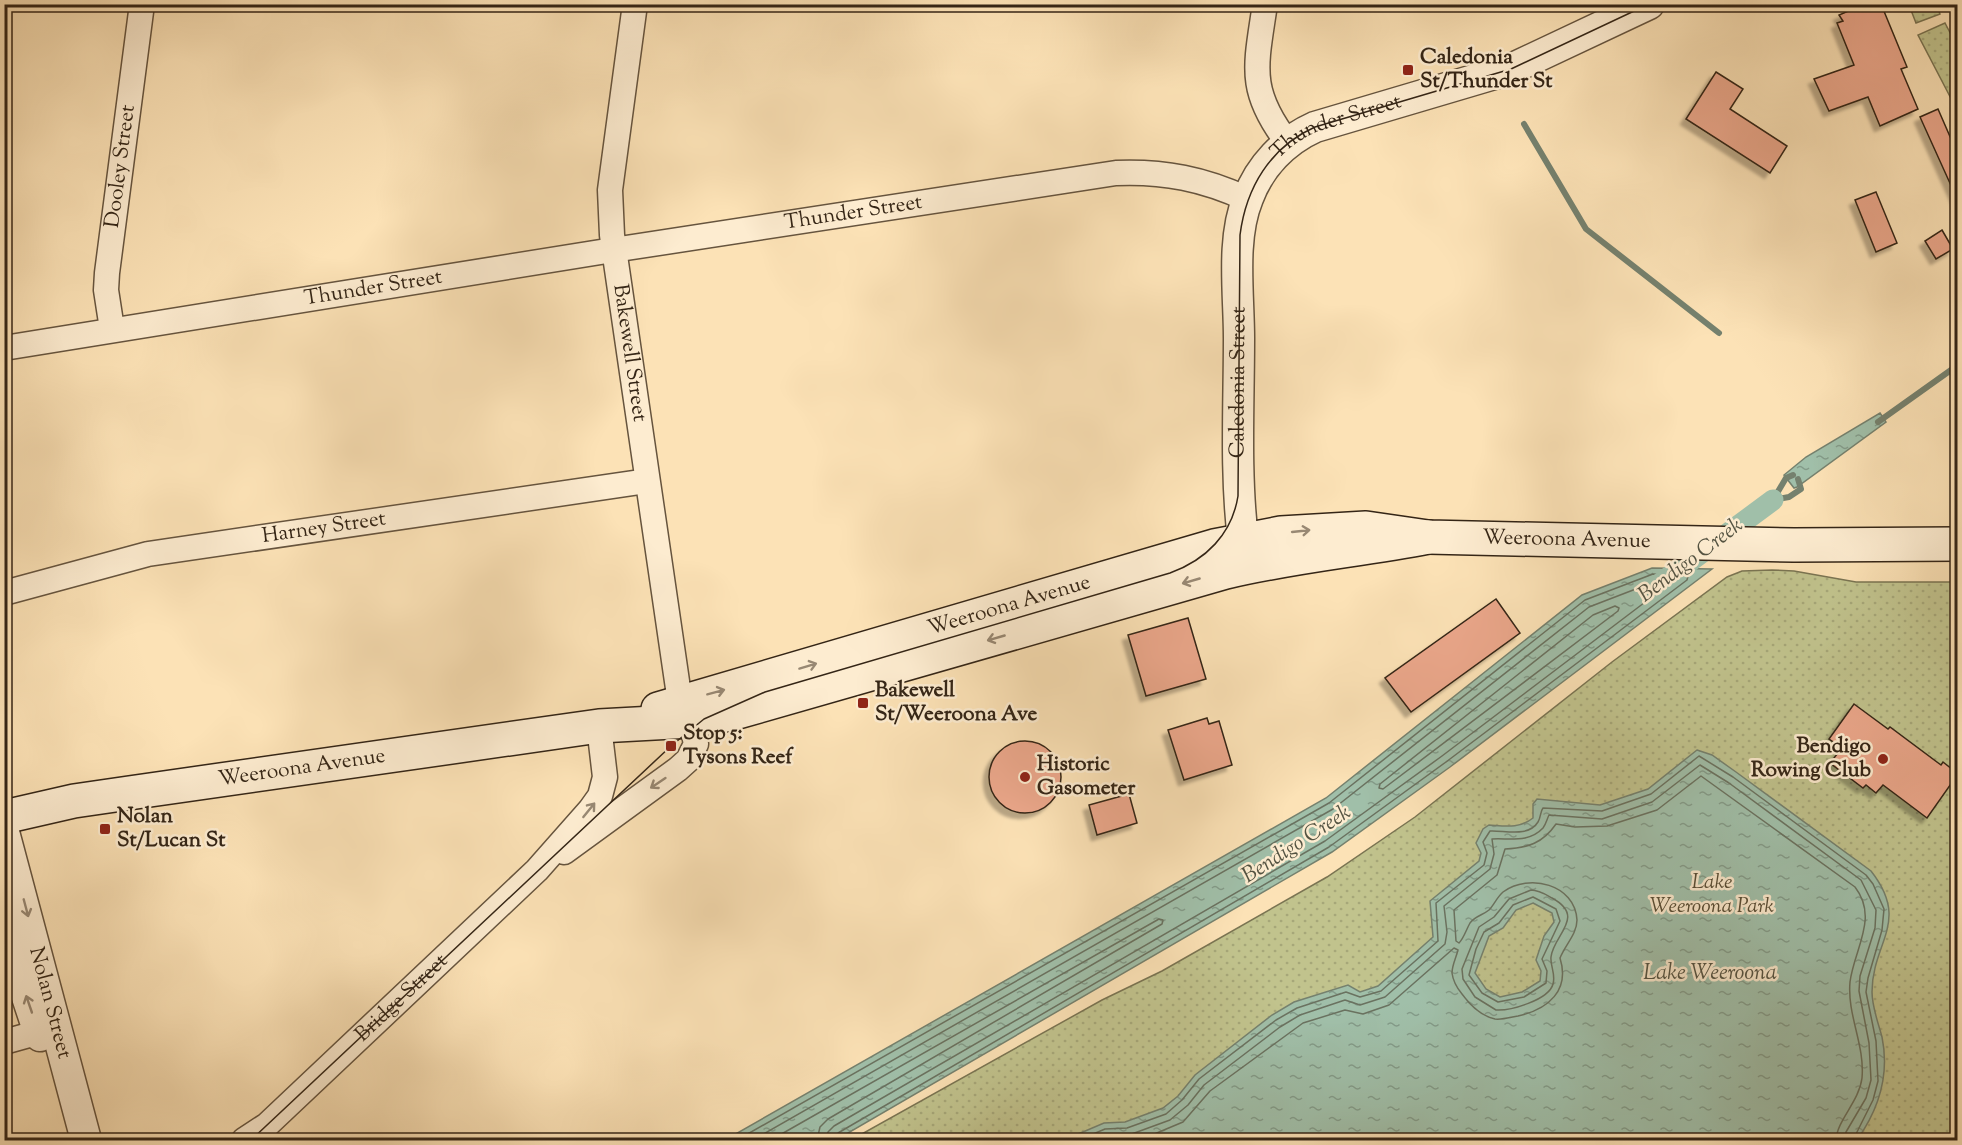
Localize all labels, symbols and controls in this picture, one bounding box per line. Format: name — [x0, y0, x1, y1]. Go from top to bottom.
place label: Caledonia St/Thunder St — [1420, 43, 1553, 97]
marker: Caledonia St/Thunder St — [1401, 63, 1415, 77]
street label: Thunder Street — [1264, 87, 1405, 166]
street label: Dooley Street — [98, 103, 144, 230]
street label: Thunder Street — [782, 188, 924, 239]
street label: Thunder Street — [302, 263, 444, 314]
street label: Bakewell Street — [604, 282, 654, 424]
street label: Caledonia Street — [1223, 306, 1254, 458]
street label: Harney Street — [260, 504, 388, 552]
water label: Bendigo Creek — [1632, 511, 1750, 611]
street label: Weeroona Avenue — [1482, 523, 1651, 557]
one-way arrow — [1290, 525, 1310, 536]
street label: Weeroona Avenue — [924, 568, 1094, 644]
one-way arrow — [1182, 576, 1201, 588]
one-way arrow — [987, 633, 1006, 645]
one-way arrow — [798, 660, 817, 671]
place label: Bakewell St/Weeroona Ave — [875, 676, 1037, 730]
one-way arrow — [706, 686, 725, 697]
marker: Bakewell St/Weeroona Ave — [856, 696, 870, 710]
place label: Stop 5: Tysons Reef — [683, 719, 794, 773]
place label: Bendigo Rowing Club — [1751, 732, 1872, 786]
marker: Stop 5: Tysons Reef — [664, 739, 678, 753]
street label: Weeroona Avenue — [216, 742, 387, 795]
place label: Historic Gasometer — [1037, 750, 1135, 804]
marker: Bendigo Rowing Club — [1876, 752, 1890, 766]
marker: Historic Gasometer — [1018, 770, 1032, 784]
one-way arrow — [651, 777, 667, 789]
water label: Bendigo Creek — [1236, 798, 1358, 892]
place label: Nolan St/Lucan St — [117, 802, 226, 856]
one-way arrow — [583, 802, 596, 818]
marker: Nolan St/Lucan St — [98, 822, 112, 836]
park label: Lake Weeroona Park — [1650, 868, 1775, 922]
one-way arrow — [20, 898, 32, 917]
street label: Nolan Street — [20, 944, 79, 1062]
street label: Bridge Street — [349, 947, 455, 1049]
water label: Lake Weeroona — [1643, 958, 1777, 990]
one-way arrow — [23, 995, 34, 1014]

